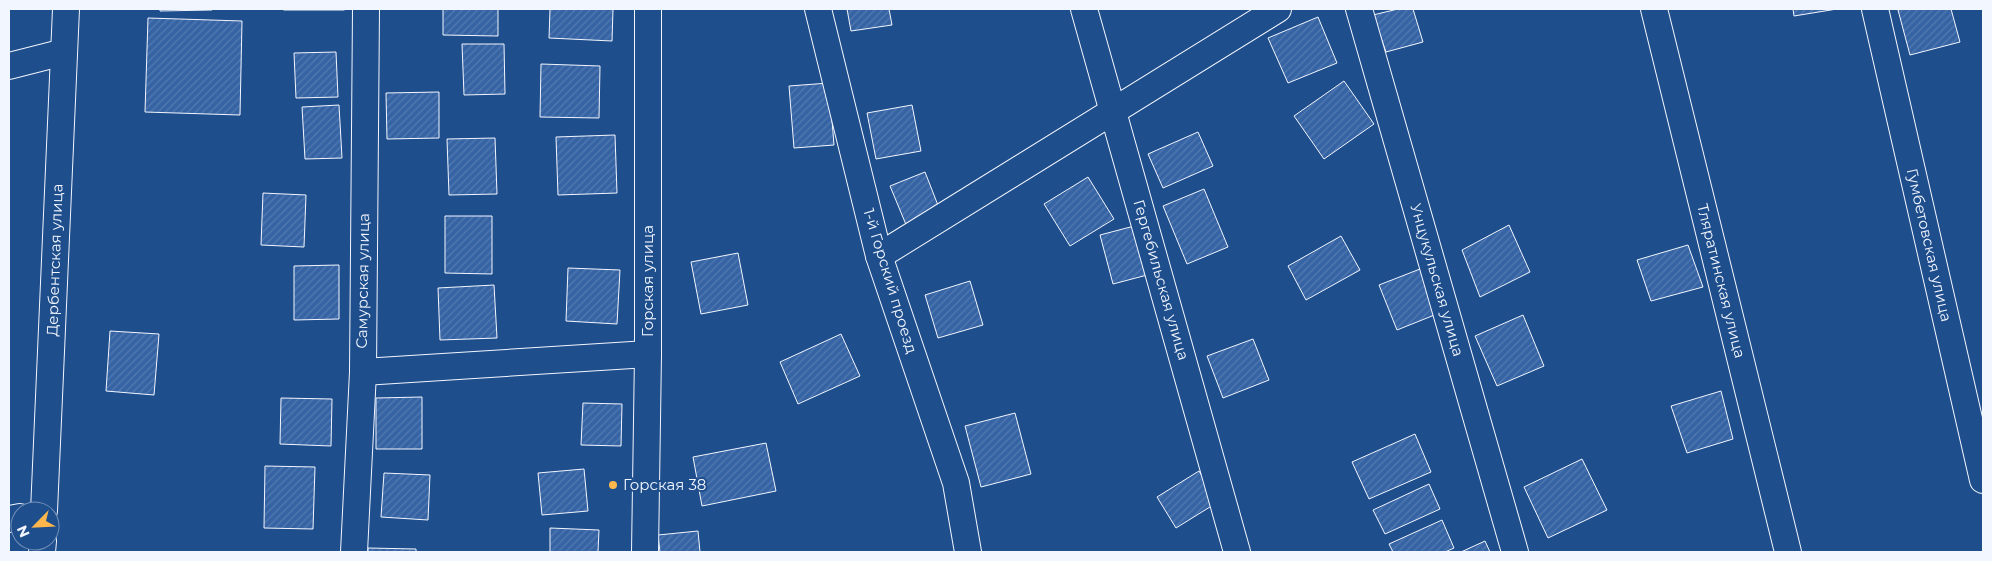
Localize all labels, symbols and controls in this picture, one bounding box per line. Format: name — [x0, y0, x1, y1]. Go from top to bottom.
street label: Гумбетовская улица — [1903, 166, 1956, 323]
street label: Дербентская улица — [42, 183, 67, 337]
street label: Гергебильская улица — [1129, 197, 1194, 362]
street label: Унцукульская улица — [1407, 201, 1468, 359]
street label: Тляратинская улица — [1693, 202, 1750, 360]
street label: 1-й Горский проезд — [859, 206, 922, 356]
street label: Самурская улица — [352, 213, 373, 349]
street label: Горская улица — [638, 225, 657, 337]
place label: Горская 38 — [623, 475, 706, 494]
marker: Горская 38 — [607, 479, 619, 491]
north arrow — [10, 501, 60, 551]
text: N — [13, 522, 34, 540]

